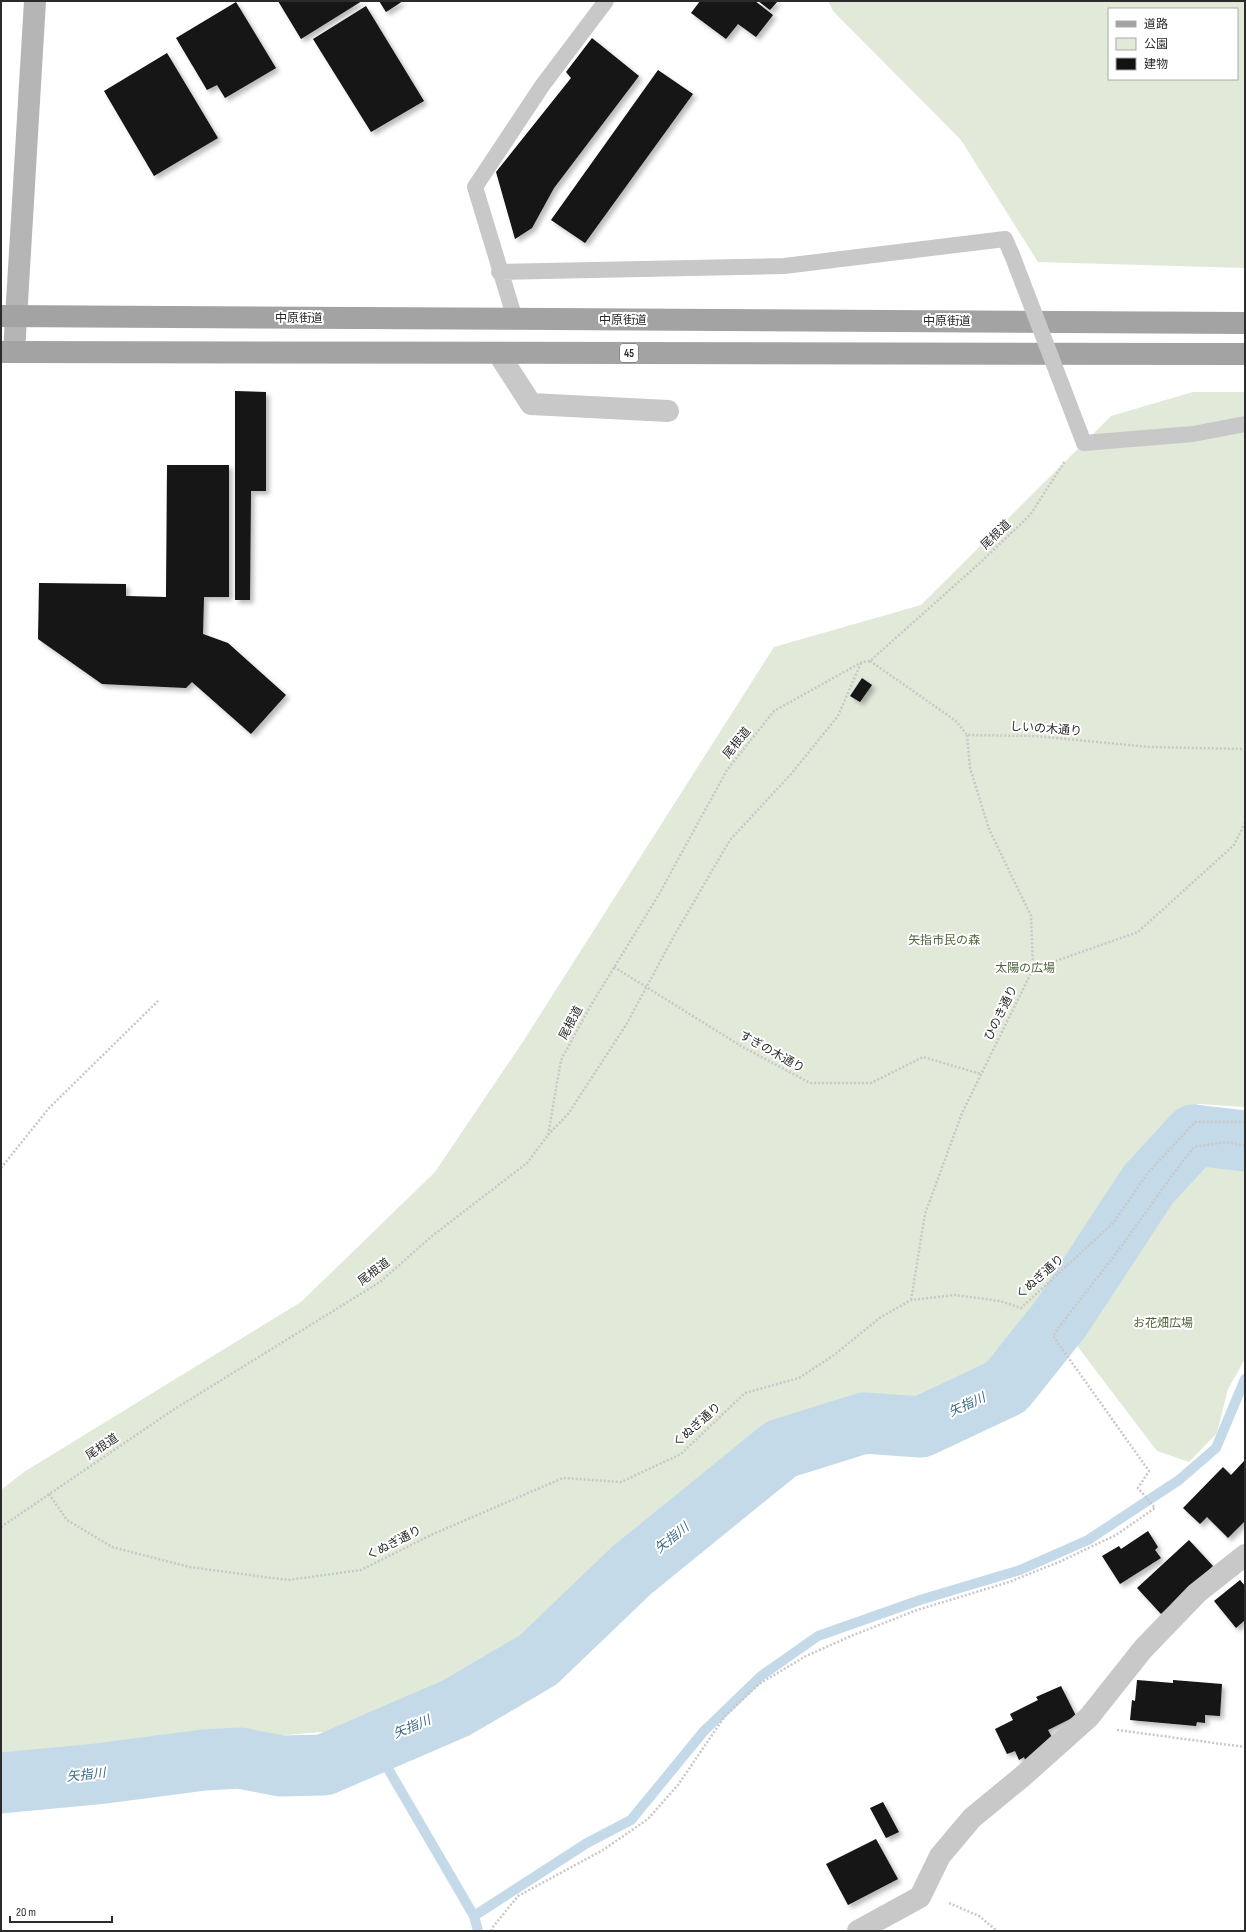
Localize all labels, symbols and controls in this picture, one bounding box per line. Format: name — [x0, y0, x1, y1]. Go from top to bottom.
legend — [1108, 8, 1238, 80]
text: 道路 — [1144, 17, 1168, 32]
text: 公園 — [1144, 37, 1168, 52]
text: 建物 — [1144, 57, 1168, 72]
street label: 中原街道 — [275, 311, 323, 326]
street label: 中原街道 — [599, 313, 647, 328]
street label: 中原街道 — [923, 314, 971, 329]
road number: 45 — [620, 344, 638, 362]
street label: 尾根道 — [978, 517, 1014, 553]
street label: しいの木通り — [1010, 719, 1082, 739]
street label: 尾根道 — [720, 724, 754, 762]
park label: 矢指市民の森 — [908, 933, 980, 948]
park label: 太陽の広場 — [995, 961, 1055, 976]
street label: ひのき通り — [981, 983, 1021, 1043]
street label: 尾根道 — [556, 1004, 586, 1042]
street label: すぎの木通り — [737, 1028, 807, 1076]
street label: くぬぎ通り — [1013, 1251, 1067, 1303]
street label: 尾根道 — [355, 1255, 393, 1289]
park label: お花畑広場 — [1133, 1316, 1193, 1331]
water label: 矢指川 — [946, 1389, 990, 1420]
street label: くぬぎ通り — [670, 1399, 724, 1451]
street label: 尾根道 — [83, 1431, 121, 1463]
water label: 矢指川 — [652, 1518, 694, 1556]
street label: くぬぎ通り — [364, 1523, 424, 1563]
water label: 矢指川 — [391, 1711, 435, 1742]
water label: 矢指川 — [66, 1765, 108, 1785]
scale bar — [10, 1898, 112, 1924]
text: 20 m — [16, 1905, 36, 1920]

